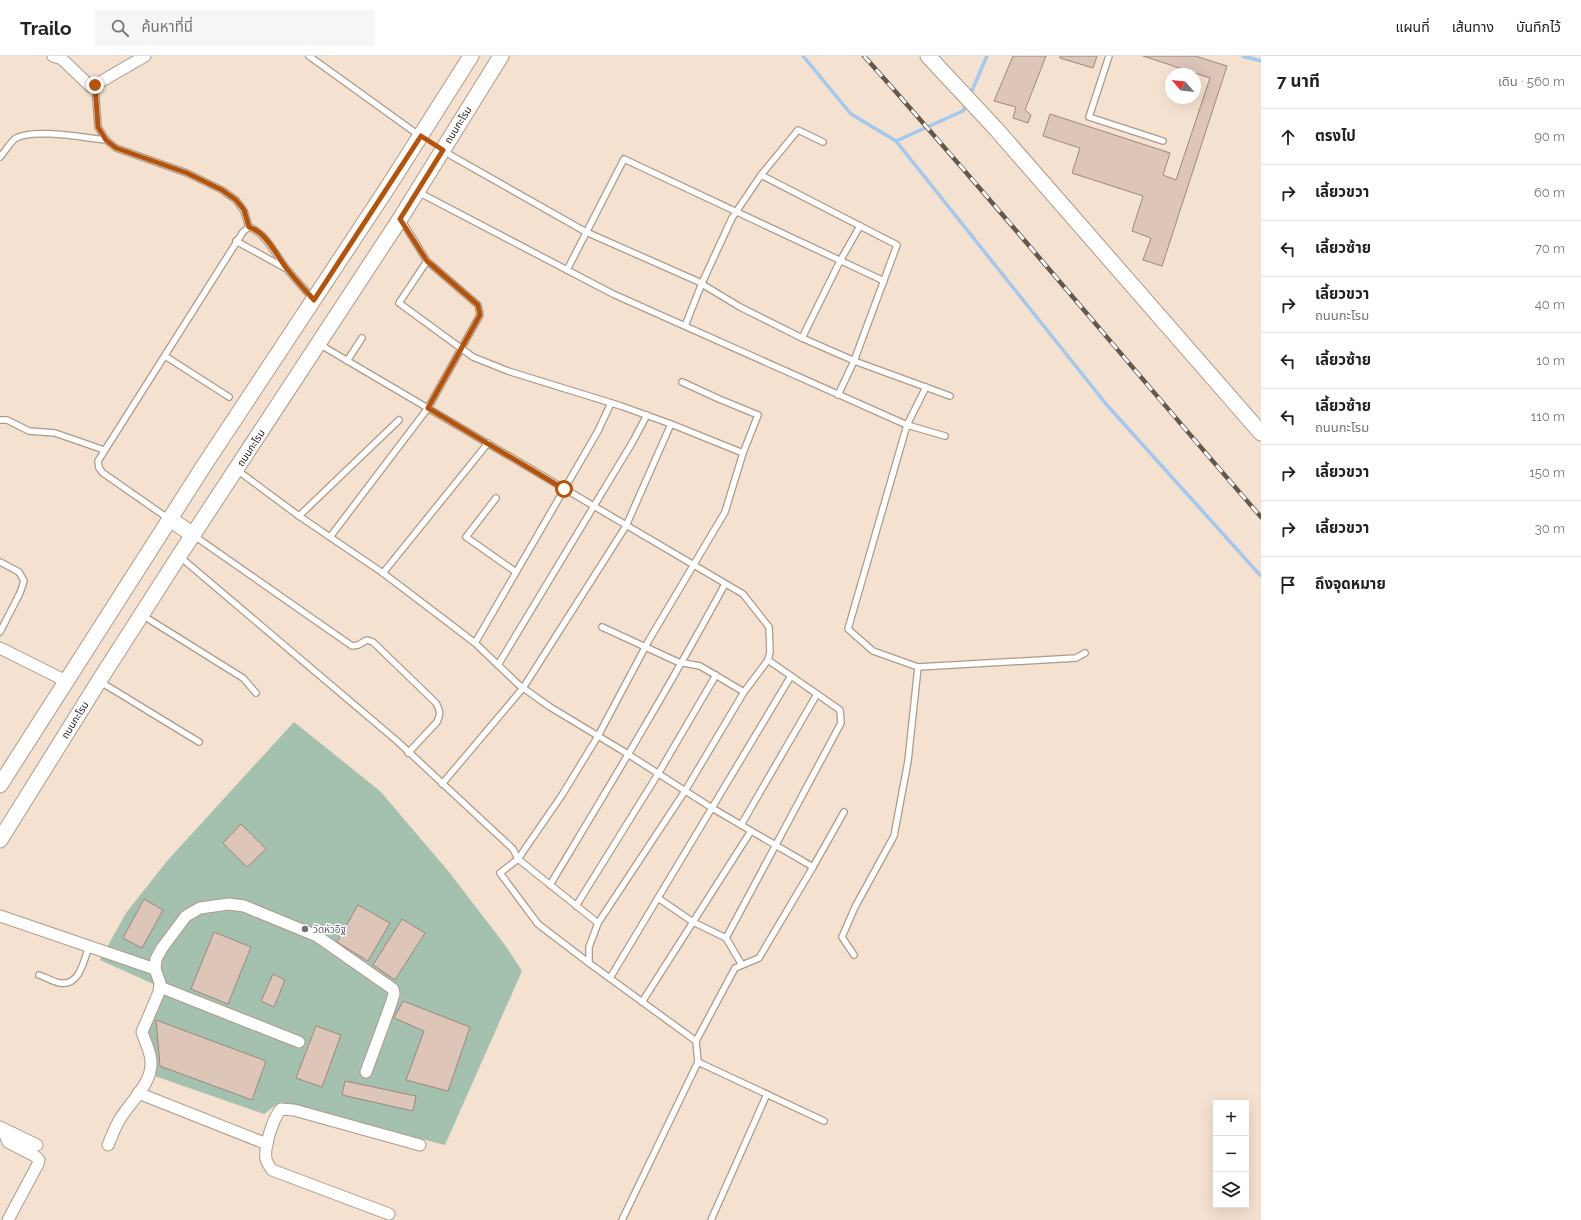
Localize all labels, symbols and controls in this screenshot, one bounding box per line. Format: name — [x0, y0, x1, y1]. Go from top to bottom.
search box — [95, 10, 375, 46]
text: Trailo — [20, 17, 71, 39]
icon: search — [109, 17, 131, 39]
text: ค้นหาที่นี่ — [141, 18, 193, 36]
text: แผนที่ — [1396, 19, 1430, 35]
text: เส้นทาง — [1452, 19, 1494, 35]
text: บันทึกไว้ — [1516, 19, 1561, 35]
north arrow — [1165, 68, 1201, 104]
text: 7 นาที — [1277, 71, 1320, 91]
text: เดิน · 560 m — [1498, 74, 1565, 89]
route end — [86, 76, 104, 94]
street label: ถนนกะโรม — [442, 104, 474, 146]
icon: ahead — [1277, 126, 1299, 148]
text: ตรงไป — [1315, 127, 1356, 145]
text: 90 m — [1534, 129, 1565, 144]
icon: right — [1277, 182, 1299, 204]
text: เลี้ยวขวา — [1315, 183, 1369, 201]
text: 60 m — [1534, 185, 1565, 200]
icon: left — [1277, 238, 1299, 260]
text: เลี้ยวซ้าย — [1315, 239, 1371, 257]
text: 70 m — [1535, 241, 1565, 256]
text: เลี้ยวขวา — [1315, 285, 1369, 303]
icon: right — [1277, 294, 1299, 316]
text: 40 m — [1535, 297, 1565, 312]
text: ถนนกะโรม — [1315, 308, 1369, 323]
icon: left — [1277, 350, 1299, 372]
text: เลี้ยวซ้าย — [1315, 351, 1371, 369]
text: 10 m — [1536, 353, 1565, 368]
text: เลี้ยวซ้าย — [1315, 397, 1371, 415]
icon: left — [1277, 406, 1299, 428]
text: 110 m — [1531, 409, 1565, 424]
text: ถนนกะโรม — [1315, 420, 1369, 435]
street label: ถนนกะโรม — [235, 428, 267, 468]
icon: right — [1277, 462, 1299, 484]
text: เลี้ยวขวา — [1315, 463, 1369, 481]
text: 150 m — [1529, 465, 1565, 480]
route start — [555, 480, 573, 498]
icon: right — [1277, 518, 1299, 540]
text: เลี้ยวขวา — [1315, 519, 1369, 537]
text: 30 m — [1535, 521, 1565, 536]
icon: arrive — [1277, 574, 1299, 596]
text: ถึงจุดหมาย — [1315, 575, 1386, 593]
street label: ถนนกะโรม — [59, 699, 91, 741]
marker: วัดหัวอิฐ — [300, 924, 310, 934]
place label: วัดหัวอิฐ — [313, 924, 347, 935]
map controls — [1213, 1100, 1249, 1208]
button: + — [1213, 1100, 1249, 1136]
button: − — [1213, 1136, 1249, 1172]
button: layers — [1213, 1172, 1249, 1208]

